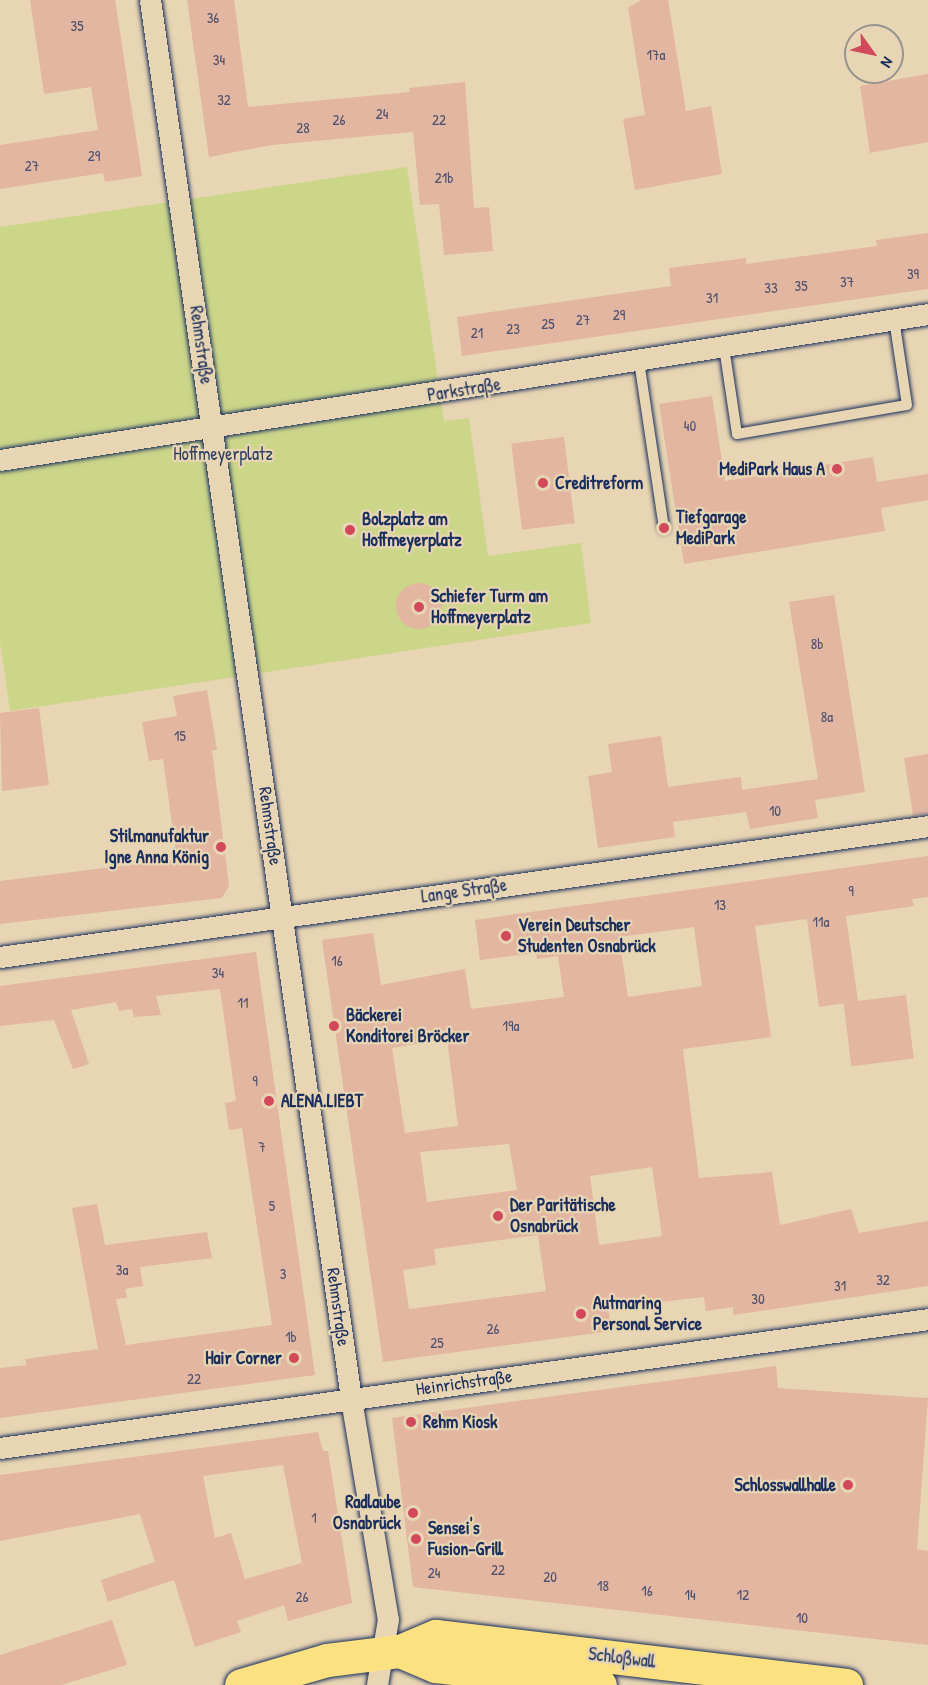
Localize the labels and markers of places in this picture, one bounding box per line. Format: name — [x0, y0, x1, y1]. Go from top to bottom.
place label: MediPark Haus A — [719, 458, 825, 480]
marker: MediPark Haus A — [830, 462, 844, 476]
place label: Creditreform — [555, 472, 643, 494]
marker: Creditreform — [536, 476, 550, 490]
place label: Tiefgarage MediPark — [676, 507, 746, 550]
place label: Bolzplatz am Hoffmeyerplatz — [362, 509, 462, 552]
marker: Tiefgarage MediPark — [657, 521, 671, 535]
marker: Bolzplatz am Hoffmeyerplatz — [343, 523, 357, 537]
place label: Schiefer Turm am Hoffmeyerplatz — [431, 586, 548, 628]
marker: Schiefer Turm am Hoffmeyerplatz — [412, 600, 426, 614]
place label: Stilmanufaktur Igne Anna König — [104, 826, 209, 868]
marker: Stilmanufaktur Igne Anna König — [214, 840, 228, 854]
place label: Verein Deutscher Studenten Osnabrück — [518, 915, 656, 958]
marker: Verein Deutscher Studenten Osnabrück — [499, 929, 513, 943]
place label: Bäckerei Konditorei Bröcker — [346, 1005, 469, 1048]
marker: Bäckerei Konditorei Bröcker — [327, 1019, 341, 1033]
place label: ALENA.LIEBT — [281, 1090, 363, 1112]
marker: ALENA.LIEBT — [262, 1094, 276, 1108]
place label: Der Paritätische Osnabrück — [510, 1195, 616, 1238]
marker: Der Paritätische Osnabrück — [491, 1209, 505, 1223]
place label: Autmaring Personal Service — [593, 1293, 702, 1336]
marker: Autmaring Personal Service — [574, 1307, 588, 1321]
place label: Hair Corner — [205, 1347, 282, 1369]
marker: Hair Corner — [287, 1351, 301, 1365]
place label: Rehm Kiosk — [423, 1411, 497, 1433]
marker: Rehm Kiosk — [404, 1415, 418, 1429]
place label: Schlosswallhalle — [735, 1474, 836, 1496]
marker: Schlosswallhalle — [841, 1478, 855, 1492]
place label: Radlaube Osnabrück — [333, 1492, 401, 1534]
marker: Radlaube Osnabrück — [406, 1506, 420, 1520]
place label: Sensei's Fusion-Grill — [428, 1518, 503, 1561]
marker: Sensei's Fusion-Grill — [409, 1532, 423, 1546]

